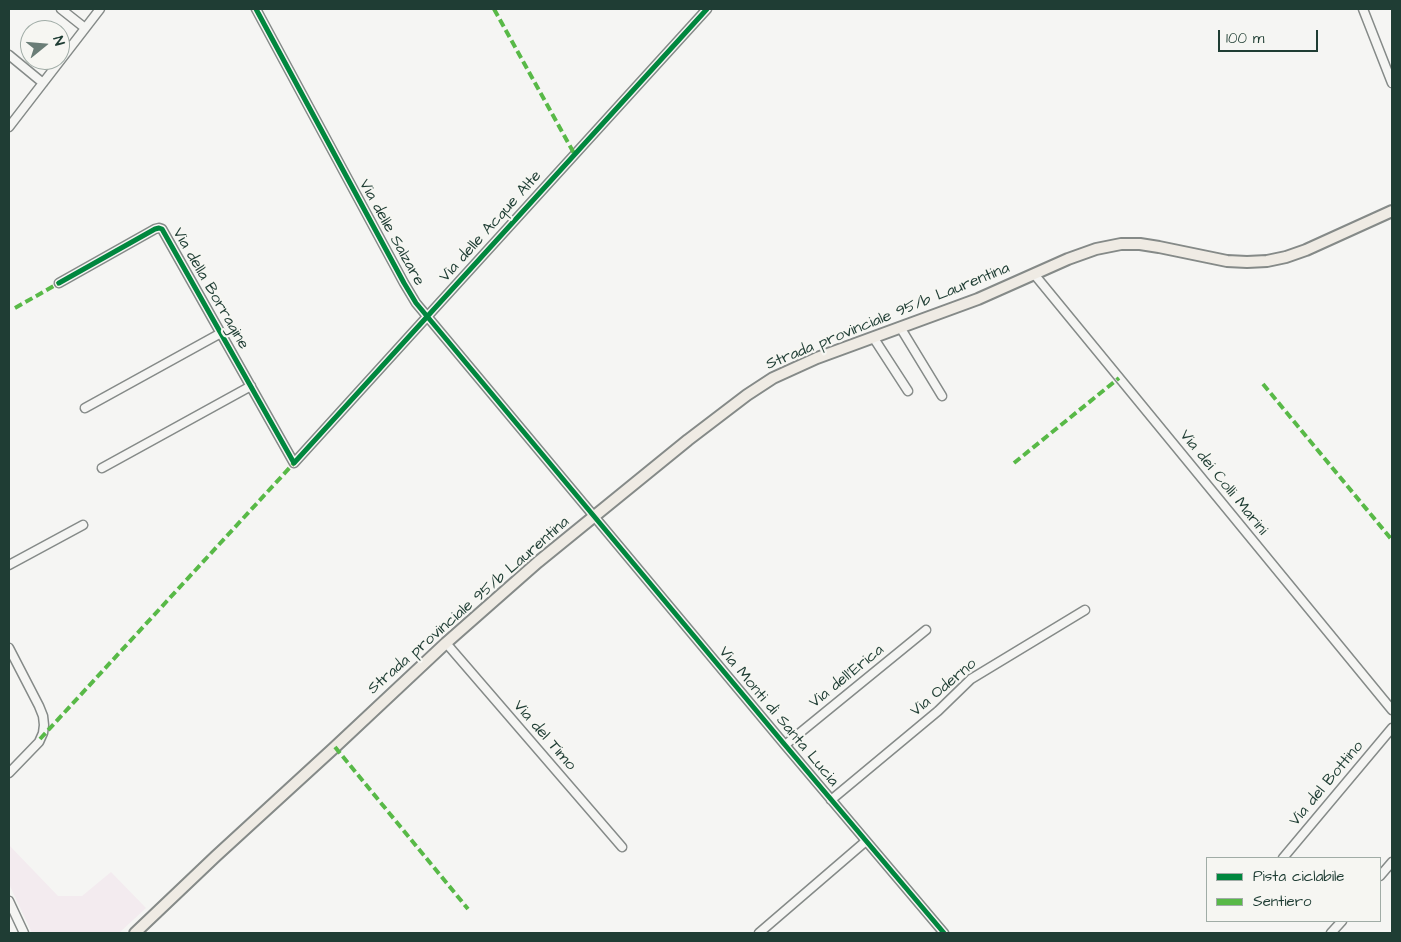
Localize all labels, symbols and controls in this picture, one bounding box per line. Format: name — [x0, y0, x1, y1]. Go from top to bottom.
north arrow — [20, 20, 70, 70]
scale bar — [1221, 20, 1321, 52]
text: 100 m — [1226, 28, 1265, 49]
text: N — [48, 34, 69, 48]
street label: Via delle Acque Alte — [436, 167, 546, 287]
street label: Via delle Salzare — [354, 177, 428, 289]
street label: Via della Borragine — [167, 225, 253, 353]
street label: Strada provinciale 95/b Laurentina — [763, 259, 1013, 375]
street label: Via dei Colli Marini — [1175, 426, 1271, 540]
street label: Strada provinciale 95/b Laurentina — [364, 513, 574, 699]
street label: Via dell'Erica — [806, 641, 888, 713]
street label: Via Monti di Santa Lucia — [714, 643, 842, 791]
street label: Via Oderno — [907, 655, 981, 721]
street label: Via del Timo — [508, 697, 580, 775]
street label: Via del Bottino — [1286, 737, 1368, 831]
legend — [1206, 857, 1381, 922]
text: Pista ciclabile — [1253, 866, 1344, 887]
text: Sentiero — [1253, 891, 1311, 912]

